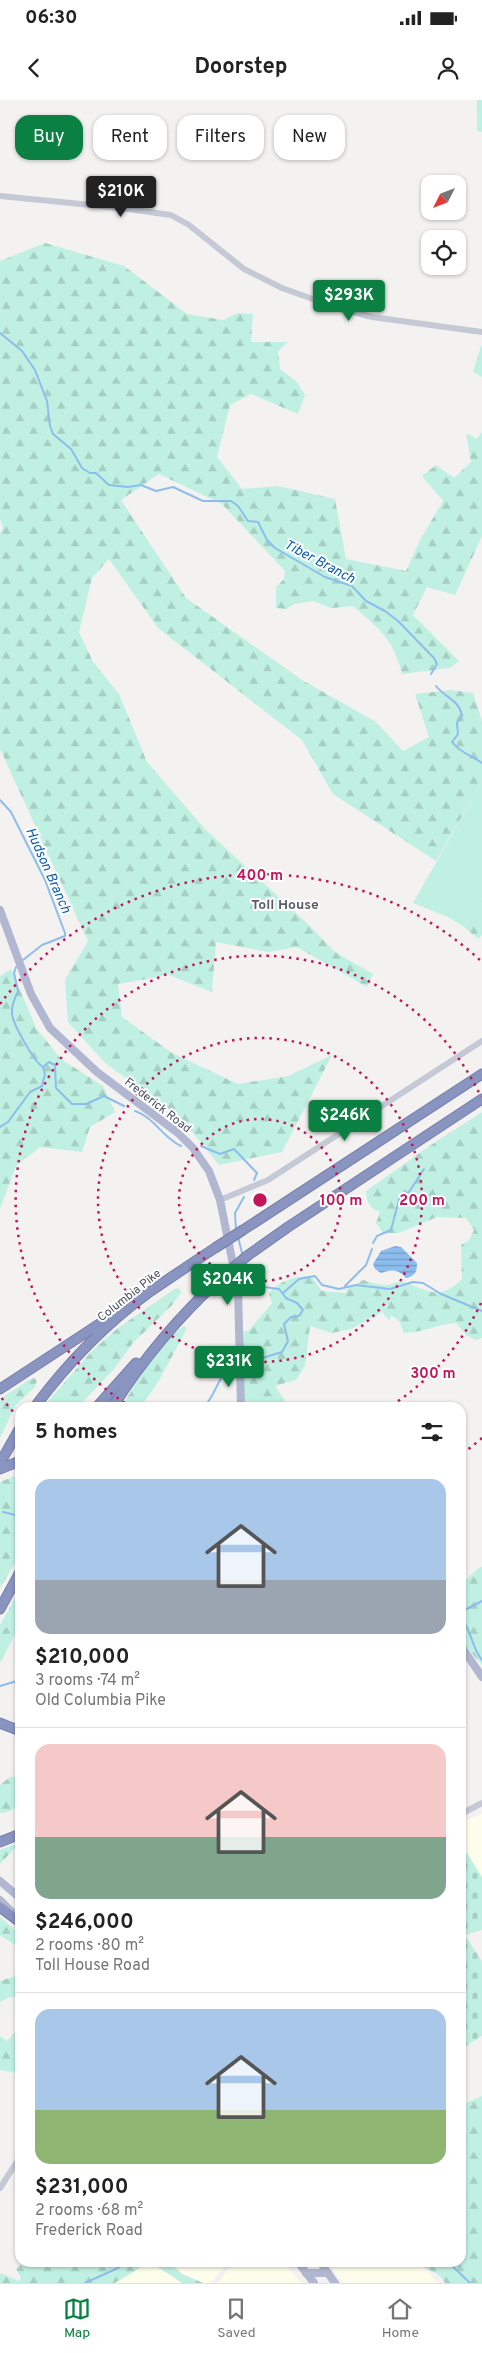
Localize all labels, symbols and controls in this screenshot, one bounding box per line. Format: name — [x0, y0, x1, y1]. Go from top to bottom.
text: 06:30 — [25, 6, 77, 30]
icon: back — [20, 54, 48, 82]
text: Doorstep — [194, 54, 288, 81]
icon: person — [434, 54, 462, 82]
chip: Buy — [15, 115, 83, 160]
chip: Rent — [93, 115, 167, 160]
chip: Filters — [177, 115, 264, 160]
chip: New — [274, 115, 345, 160]
north arrow — [421, 175, 466, 220]
map controls — [421, 175, 466, 275]
pin: $210K — [86, 176, 156, 218]
text: $210K — [97, 182, 145, 202]
button: locate — [421, 230, 466, 275]
pin: $293K — [314, 280, 384, 322]
text: $293K — [324, 286, 374, 306]
water label: Tiber Branch — [281, 537, 358, 588]
water label: Hudson Branch — [21, 825, 74, 916]
text: 400 m — [237, 867, 283, 886]
district label: Toll House — [251, 897, 319, 914]
street label: Frederick Road — [121, 1075, 194, 1137]
pin: $246K — [310, 1100, 380, 1142]
text: $246K — [320, 1106, 370, 1126]
centre of rings — [251, 1191, 269, 1209]
text: 100 m — [320, 1192, 362, 1211]
text: 200 m — [399, 1192, 445, 1211]
pin: $204K — [193, 1264, 263, 1306]
street label: Columbia Pike — [94, 1266, 165, 1326]
text: $204K — [202, 1270, 254, 1290]
pin: $231K — [194, 1346, 264, 1388]
text: $231K — [206, 1352, 252, 1372]
text: 300 m — [410, 1365, 456, 1384]
icon: filters — [418, 1418, 446, 1446]
text: 5 homes — [35, 1419, 118, 1446]
icon: home — [196, 1511, 286, 1601]
text: $210,000 — [35, 1644, 130, 1671]
text: 3 rooms · 74 m² — [35, 1671, 140, 1691]
text: Old Columbia Pike — [35, 1691, 166, 1711]
icon: home — [196, 1777, 286, 1867]
text: $246,000 — [35, 1909, 134, 1936]
text: 2 rooms · 80 m² — [35, 1936, 144, 1956]
text: Toll House Road — [35, 1956, 150, 1976]
icon: home — [196, 2042, 286, 2132]
text: $231,000 — [35, 2174, 128, 2201]
text: 2 rooms · 68 m² — [35, 2201, 143, 2221]
text: Frederick Road — [35, 2221, 143, 2241]
tab: Map — [63, 2295, 91, 2342]
tab: Saved — [217, 2295, 256, 2342]
tab: Home — [382, 2295, 419, 2342]

